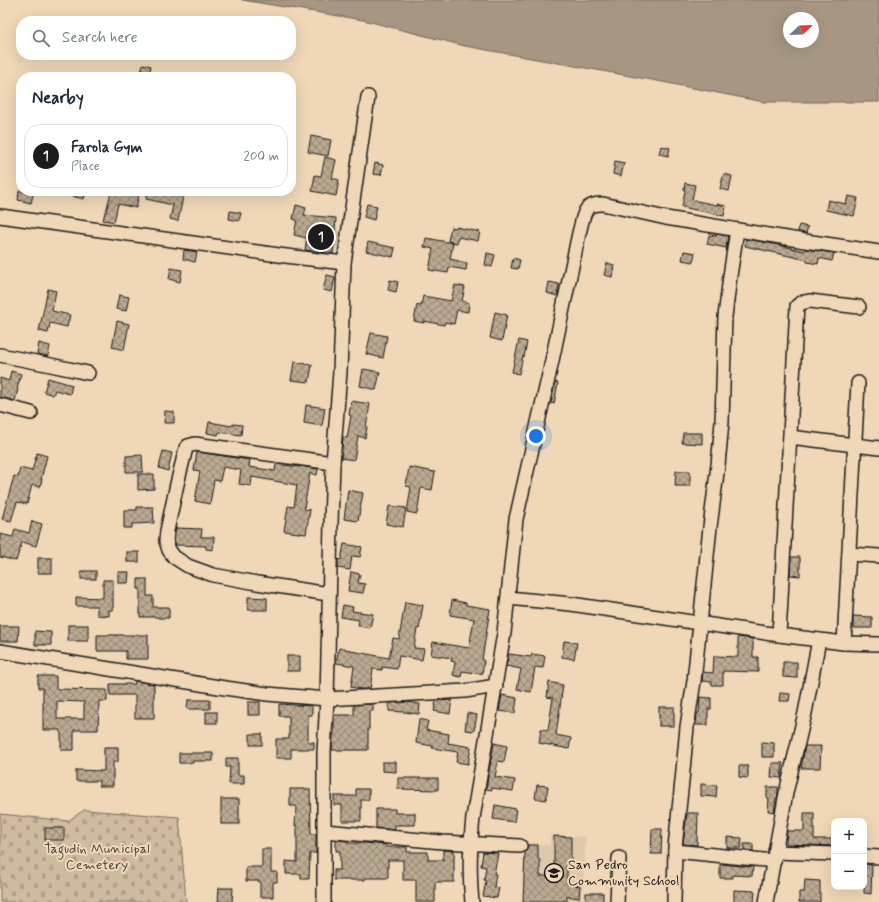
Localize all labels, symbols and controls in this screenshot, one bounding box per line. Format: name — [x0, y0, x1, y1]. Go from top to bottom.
north arrow — [783, 12, 819, 48]
search box — [16, 16, 296, 60]
icon: search — [30, 27, 52, 49]
text: Search here — [62, 28, 138, 48]
text: Nearby — [32, 87, 84, 109]
text: Farola Gym — [71, 138, 142, 158]
text: 1 — [43, 148, 49, 165]
text: 200 m — [244, 148, 279, 165]
text: Place — [71, 158, 100, 175]
pin: 1 — [308, 222, 334, 252]
your location — [526, 426, 546, 446]
map controls — [831, 818, 867, 890]
button: + — [831, 818, 867, 854]
park label: Tagudin Municipal Cemetery — [44, 840, 150, 874]
button: − — [831, 854, 867, 890]
place label: San Pedro Community School — [568, 856, 679, 890]
school or university icon: San Pedro Community School — [543, 862, 565, 884]

